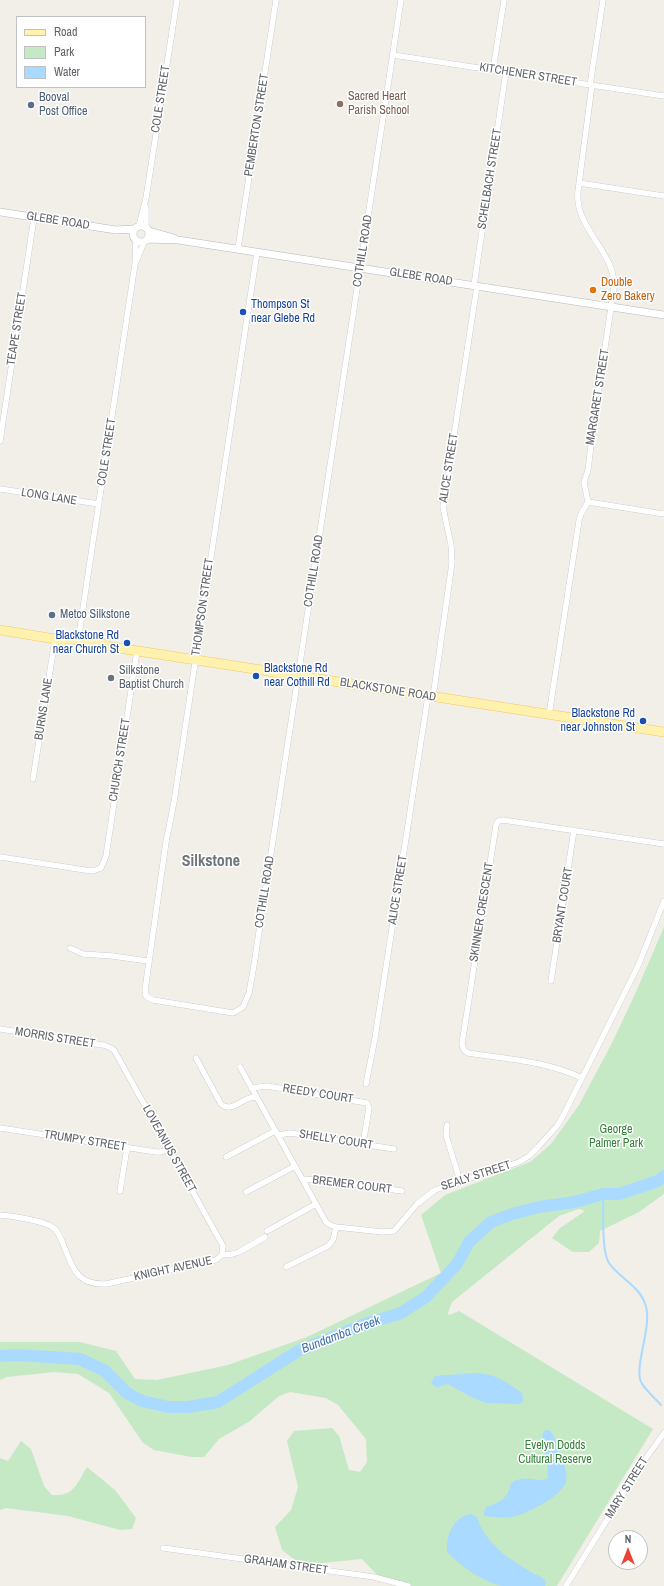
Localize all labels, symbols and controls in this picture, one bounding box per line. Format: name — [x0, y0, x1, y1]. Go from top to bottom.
legend — [16, 16, 146, 88]
text: Road — [54, 24, 78, 40]
text: Park — [54, 44, 74, 60]
street label: KITCHENER STREET — [478, 60, 578, 90]
text: Water — [54, 64, 80, 80]
street label: COLE STREET — [149, 64, 173, 134]
street label: PEMBERTON STREET — [242, 73, 272, 177]
place label: Sacred Heart Parish School — [348, 90, 409, 118]
place label: Booval Post Office — [39, 91, 88, 119]
marker: Sacred Heart Parish School — [335, 99, 345, 109]
marker: Booval Post Office — [26, 100, 36, 110]
street label: SCHELBACH STREET — [475, 128, 505, 230]
street label: GLEBE ROAD — [25, 209, 91, 233]
street label: COTHILL ROAD — [350, 214, 376, 288]
street label: GLEBE ROAD — [388, 265, 454, 289]
place label: Double Zero Bakery — [601, 276, 655, 304]
marker: Double Zero Bakery — [588, 285, 598, 295]
street label: TEAPE STREET — [4, 291, 30, 367]
place label: Thompson St near Glebe Rd — [251, 298, 315, 326]
marker: Thompson St near Glebe Rd — [238, 307, 248, 317]
street label: MARGARET STREET — [583, 348, 613, 446]
street label: COLE STREET — [95, 417, 119, 487]
street label: ALICE STREET — [436, 432, 462, 504]
street label: LONG LANE — [20, 485, 78, 509]
street label: COTHILL ROAD — [301, 534, 327, 608]
street label: THOMPSON STREET — [189, 557, 217, 657]
place label: Metco Silkstone — [60, 608, 130, 622]
marker: Metco Silkstone — [47, 610, 57, 620]
place label: Blackstone Rd near Church St — [53, 629, 119, 657]
marker: Blackstone Rd near Church St — [122, 638, 132, 648]
place label: Blackstone Rd near Cothill Rd — [264, 662, 330, 690]
place label: Silkstone Baptist Church — [119, 664, 184, 692]
marker: Blackstone Rd near Cothill Rd — [251, 671, 261, 681]
marker: Silkstone Baptist Church — [106, 673, 116, 683]
street label: BLACKSTONE ROAD — [339, 675, 437, 705]
street label: BURNS LANE — [32, 677, 56, 741]
place label: Blackstone Rd near Johnston St — [561, 707, 635, 735]
marker: Blackstone Rd near Johnston St — [638, 716, 648, 726]
street label: CHURCH STREET — [106, 717, 134, 803]
district label: Silkstone — [182, 852, 240, 872]
street label: ALICE STREET — [385, 854, 411, 926]
street label: COTHILL ROAD — [252, 855, 278, 929]
street label: SKINNER CRESCENT — [467, 861, 497, 963]
street label: BRYANT COURT — [550, 866, 576, 944]
street label: MORRIS STREET — [14, 1025, 96, 1051]
street label: REEDY COURT — [282, 1081, 354, 1107]
street label: LOVEANIUS STREET — [139, 1103, 199, 1195]
park label: George Palmer Park — [589, 1123, 643, 1151]
street label: TRUMPY STREET — [43, 1127, 127, 1155]
street label: SHELLY COURT — [298, 1127, 374, 1153]
street label: SEALY STREET — [439, 1158, 513, 1194]
street label: BREMER COURT — [312, 1173, 392, 1197]
street label: KNIGHT AVENUE — [133, 1254, 213, 1284]
water label: Bundamba Creek — [299, 1313, 383, 1357]
park label: Evelyn Dodds Cultural Reserve — [518, 1439, 592, 1467]
street label: MARY STREET — [602, 1455, 652, 1521]
north arrow — [608, 1530, 648, 1570]
text: N — [625, 1532, 631, 1546]
street label: GRAHAM STREET — [243, 1552, 329, 1578]

